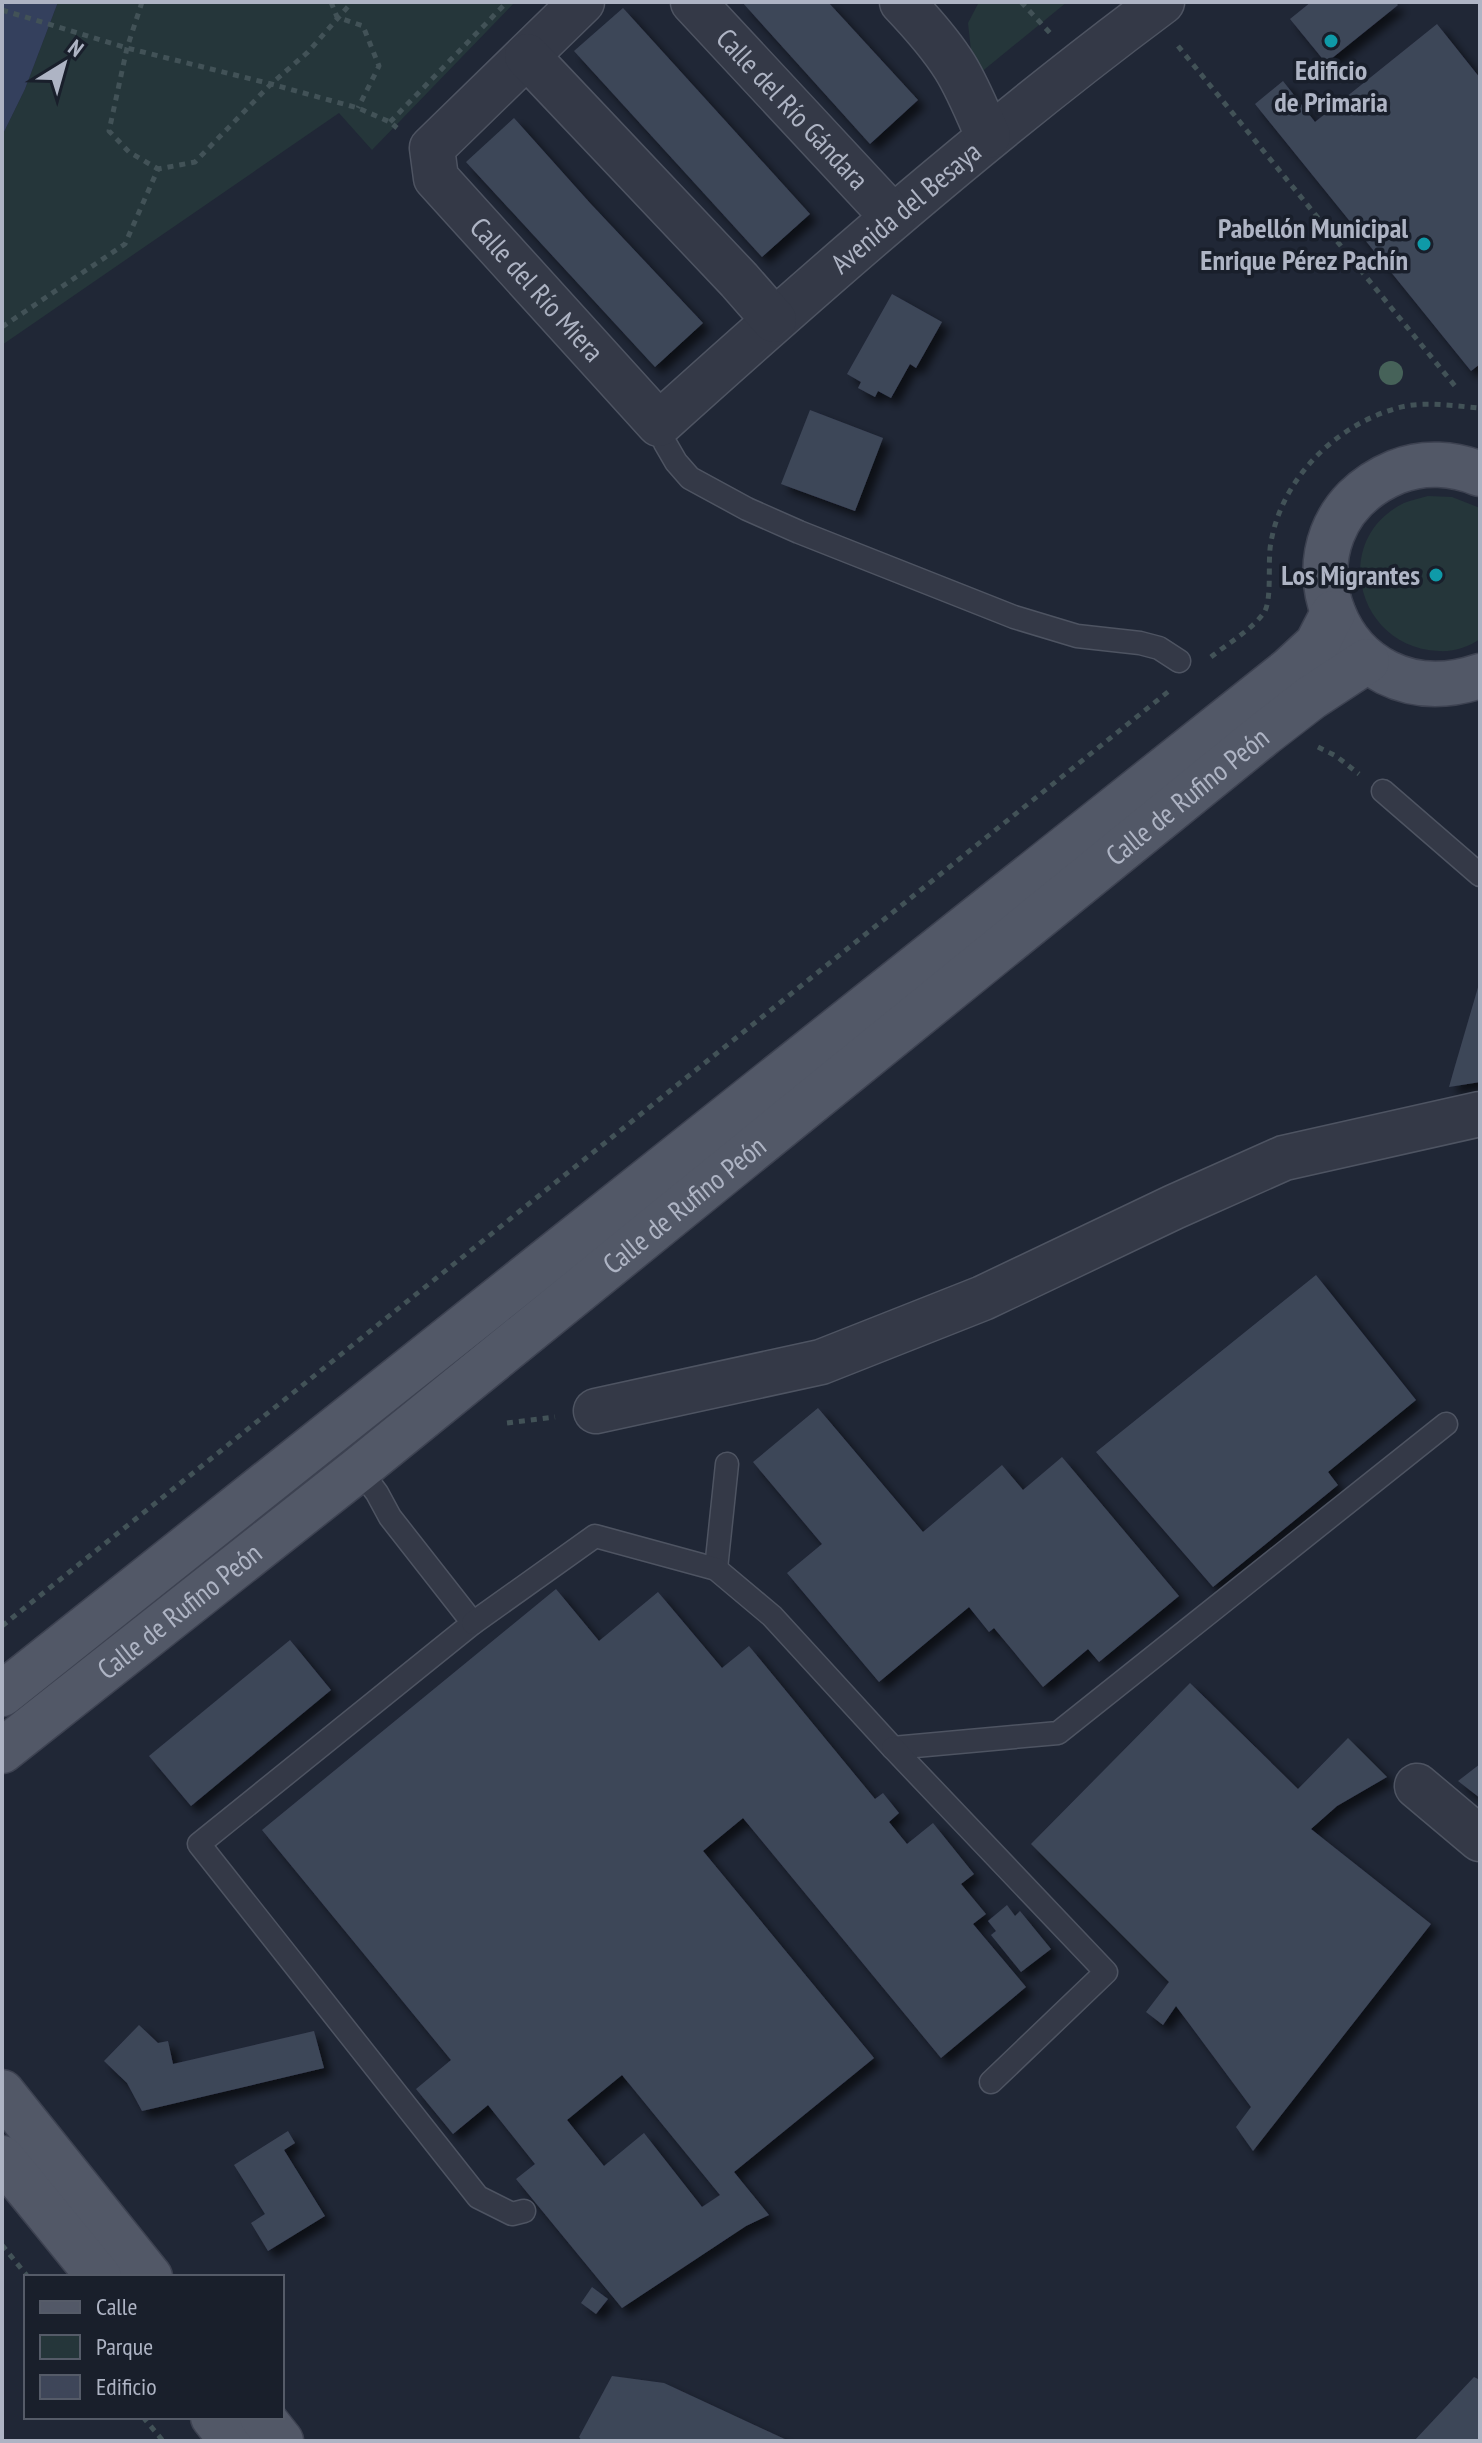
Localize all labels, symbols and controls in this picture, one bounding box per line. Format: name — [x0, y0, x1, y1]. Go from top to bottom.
street label: Calle del Río Gándara — [709, 20, 877, 197]
north arrow — [24, 24, 104, 104]
marker: Edificio de Primaria — [1322, 32, 1340, 50]
text: N — [63, 33, 89, 63]
place label: Edificio de Primaria — [1274, 51, 1388, 120]
street label: Avenida del Besaya — [823, 133, 988, 281]
street label: Calle del Río Miera — [462, 209, 612, 369]
place label: Pabellón Municipal Enrique Pérez Pachín — [1200, 209, 1408, 278]
marker: Pabellón Municipal Enrique Pérez Pachín — [1415, 235, 1433, 253]
place label: Los Migrantes — [1281, 556, 1420, 593]
marker: Los Migrantes — [1427, 566, 1445, 584]
street label: Calle de Rufino Peón — [1098, 719, 1276, 873]
street label: Calle de Rufino Peón — [595, 1127, 773, 1282]
street label: Calle de Rufino Peón — [89, 1534, 269, 1687]
legend — [24, 2275, 284, 2419]
text: Calle — [96, 2291, 137, 2322]
text: Parque — [96, 2331, 153, 2362]
text: Edificio — [96, 2371, 157, 2402]

